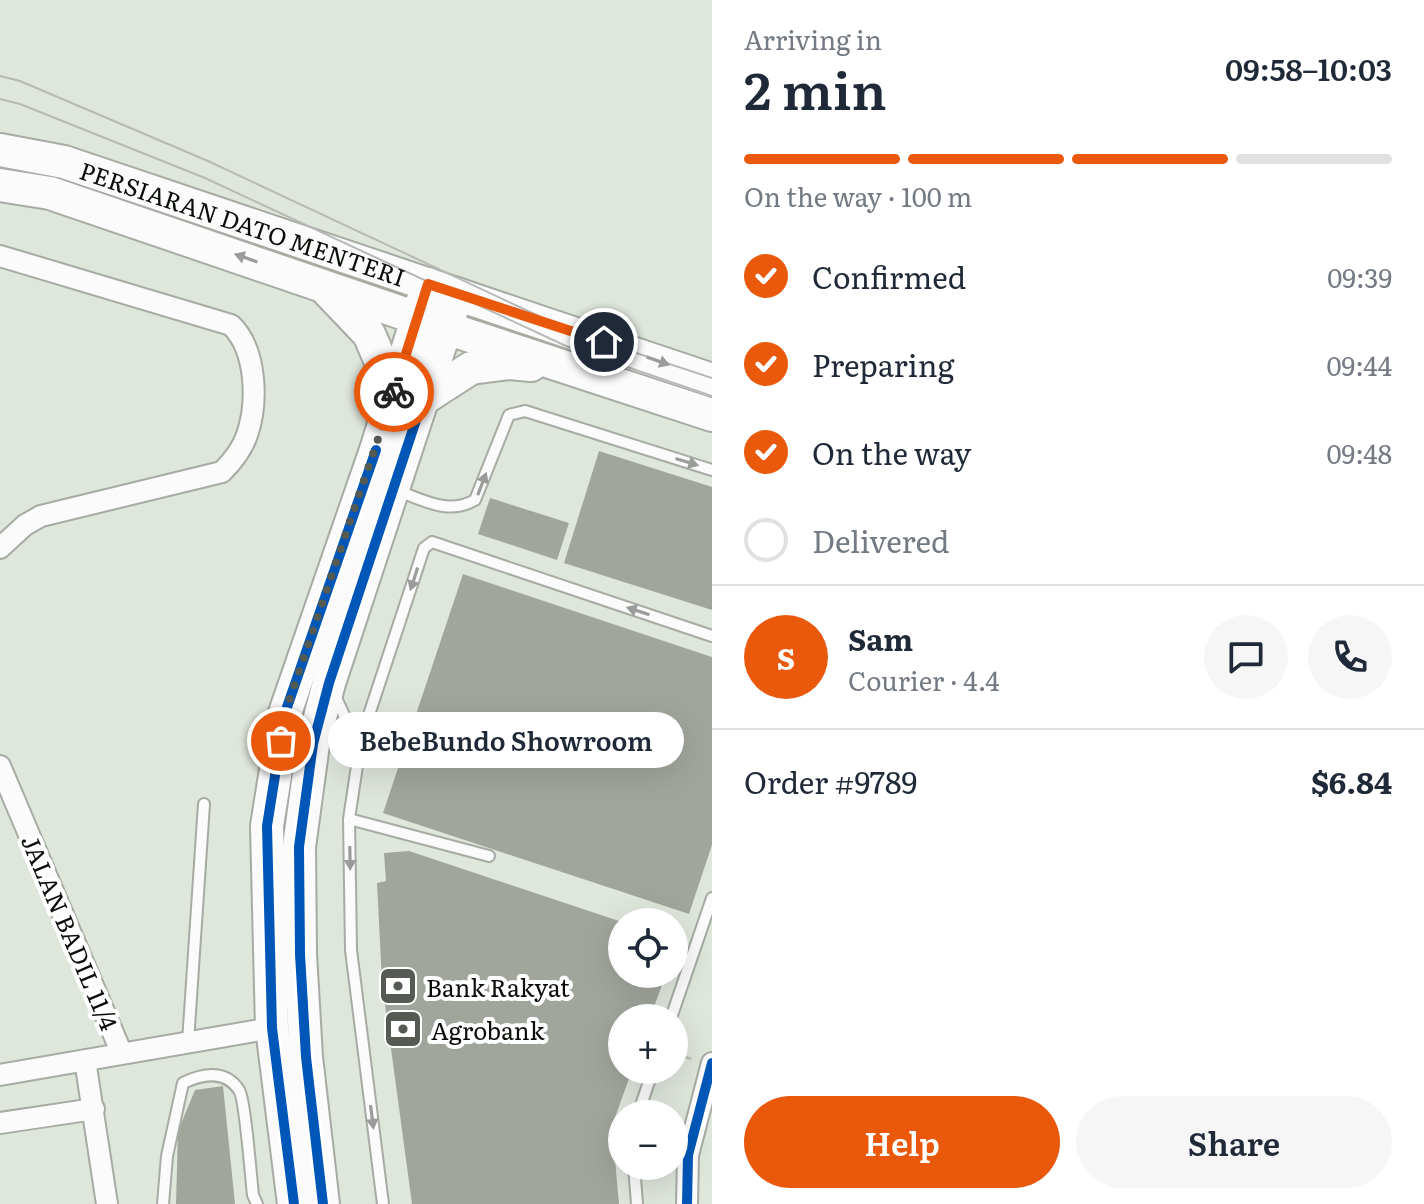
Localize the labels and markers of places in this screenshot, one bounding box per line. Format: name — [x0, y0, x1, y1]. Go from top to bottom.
pin — [570, 308, 638, 376]
pin — [247, 707, 315, 775]
callout: BebeBundo Showroom — [329, 713, 685, 769]
bank icon: Bank Rakyat — [377, 965, 419, 1007]
place label: Bank Rakyat — [426, 969, 570, 1004]
bank icon: Agrobank — [382, 1008, 424, 1050]
place label: Agrobank — [431, 1012, 545, 1047]

